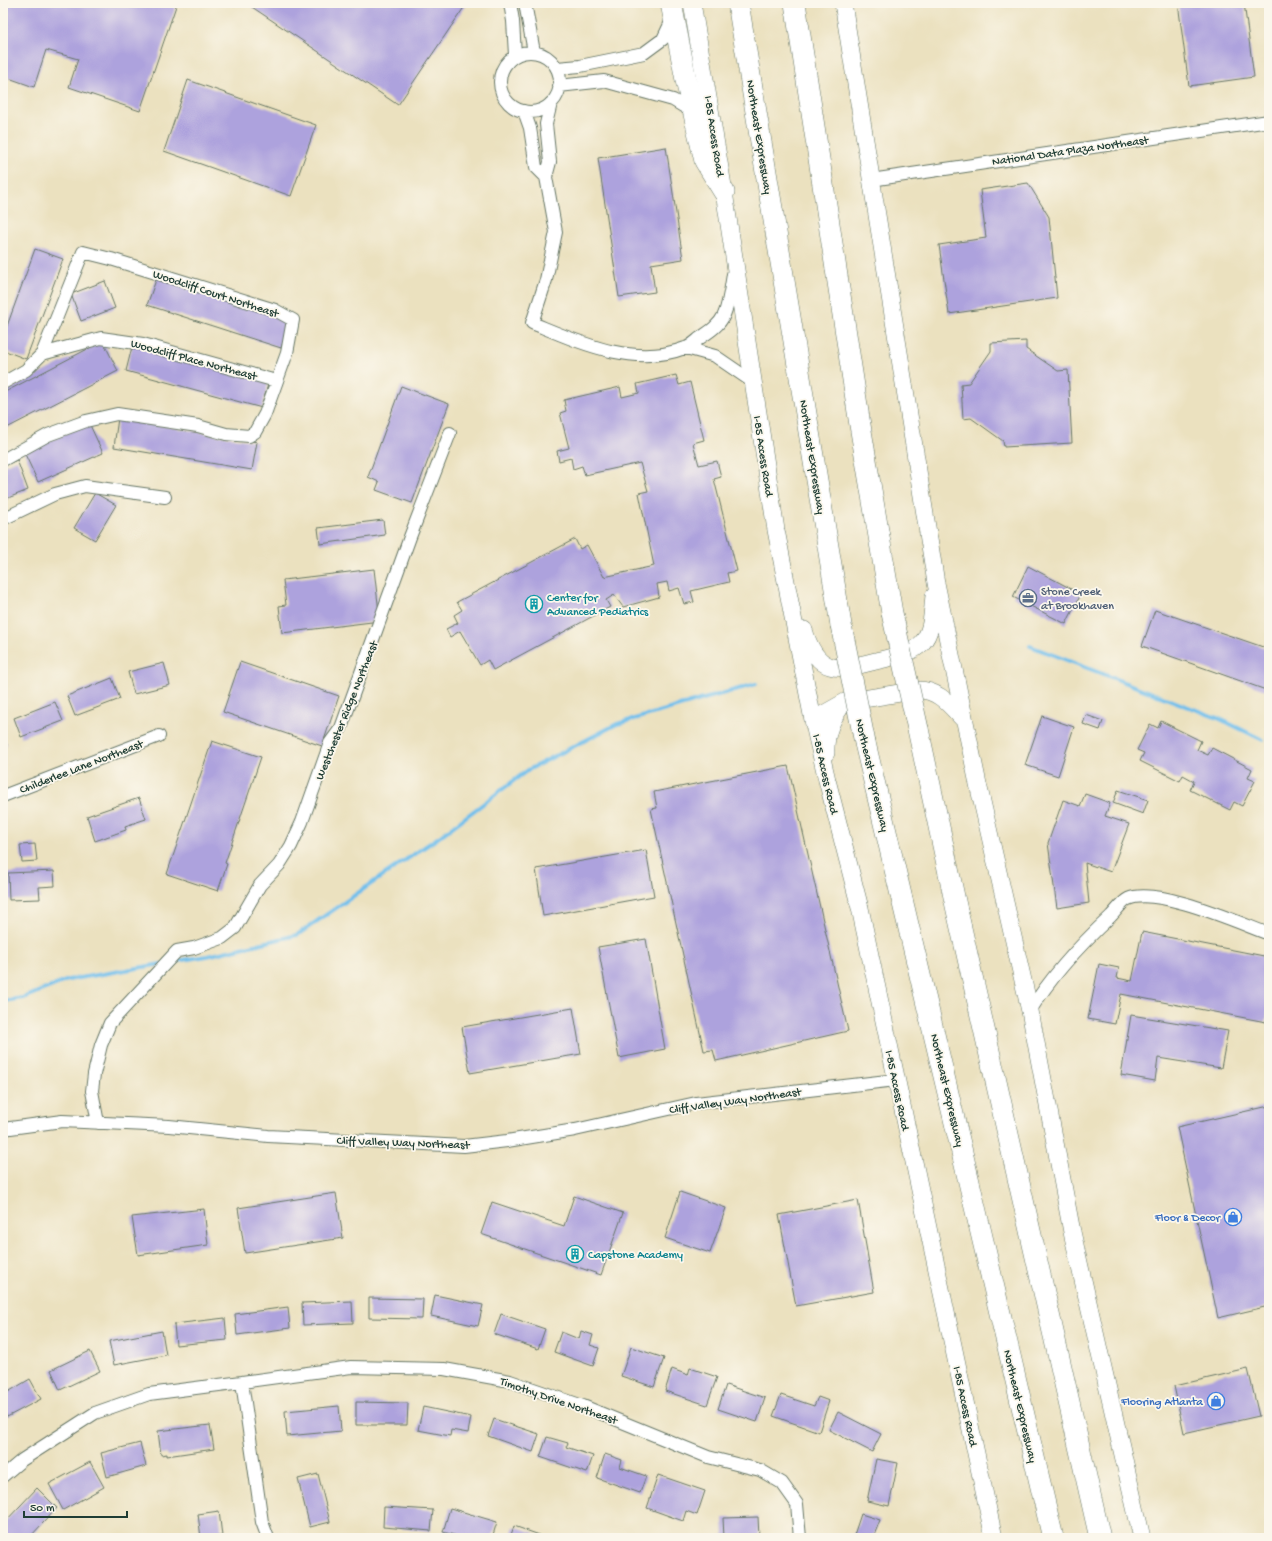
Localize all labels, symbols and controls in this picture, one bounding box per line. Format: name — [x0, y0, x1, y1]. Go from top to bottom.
street label: Northeast Expressway — [742, 79, 774, 196]
street label: I-85 Access Road — [700, 95, 726, 179]
street label: National Data Plaza Northeast — [991, 134, 1150, 170]
street label: Woodcliff Court Northeast — [151, 268, 281, 322]
street label: Woodcliff Place Northeast — [129, 337, 259, 385]
street label: Northeast Expressway — [795, 399, 827, 516]
street label: I-85 Access Road — [749, 415, 775, 499]
place label: Stone Creek at Brookhaven — [1041, 586, 1114, 614]
office icon: Stone Creek at Brookhaven — [1018, 588, 1038, 608]
place label: Center for Advanced Pediatrics — [547, 592, 649, 620]
building icon: Center for Advanced Pediatrics — [524, 594, 544, 614]
street label: Westchester Ridge Northeast — [314, 638, 383, 782]
street label: Northeast Expressway — [851, 718, 891, 833]
street label: I-85 Access Road — [808, 733, 840, 817]
street label: Childerlee Lane Northeast — [18, 737, 146, 798]
street label: Northeast Expressway — [926, 1033, 966, 1148]
street label: I-85 Access Road — [881, 1049, 912, 1133]
street label: Cliff Valley Way Northeast — [668, 1086, 803, 1118]
street label: Cliff Valley Way Northeast — [336, 1135, 471, 1153]
shop icon: Floor & Decor — [1223, 1207, 1243, 1227]
place label: Floor & Decor — [1154, 1212, 1222, 1226]
building icon: Capstone Academy — [565, 1244, 585, 1264]
place label: Capstone Academy — [588, 1249, 683, 1263]
street label: Northeast Expressway — [999, 1349, 1039, 1464]
street label: I-85 Access Road — [949, 1365, 980, 1449]
street label: Timothy Drive Northeast — [497, 1375, 620, 1429]
shop icon: Flooring Atlanta — [1206, 1391, 1226, 1411]
place label: Flooring Atlanta — [1120, 1396, 1203, 1410]
scale bar — [24, 1493, 127, 1519]
text: 50 m — [30, 1502, 55, 1516]

